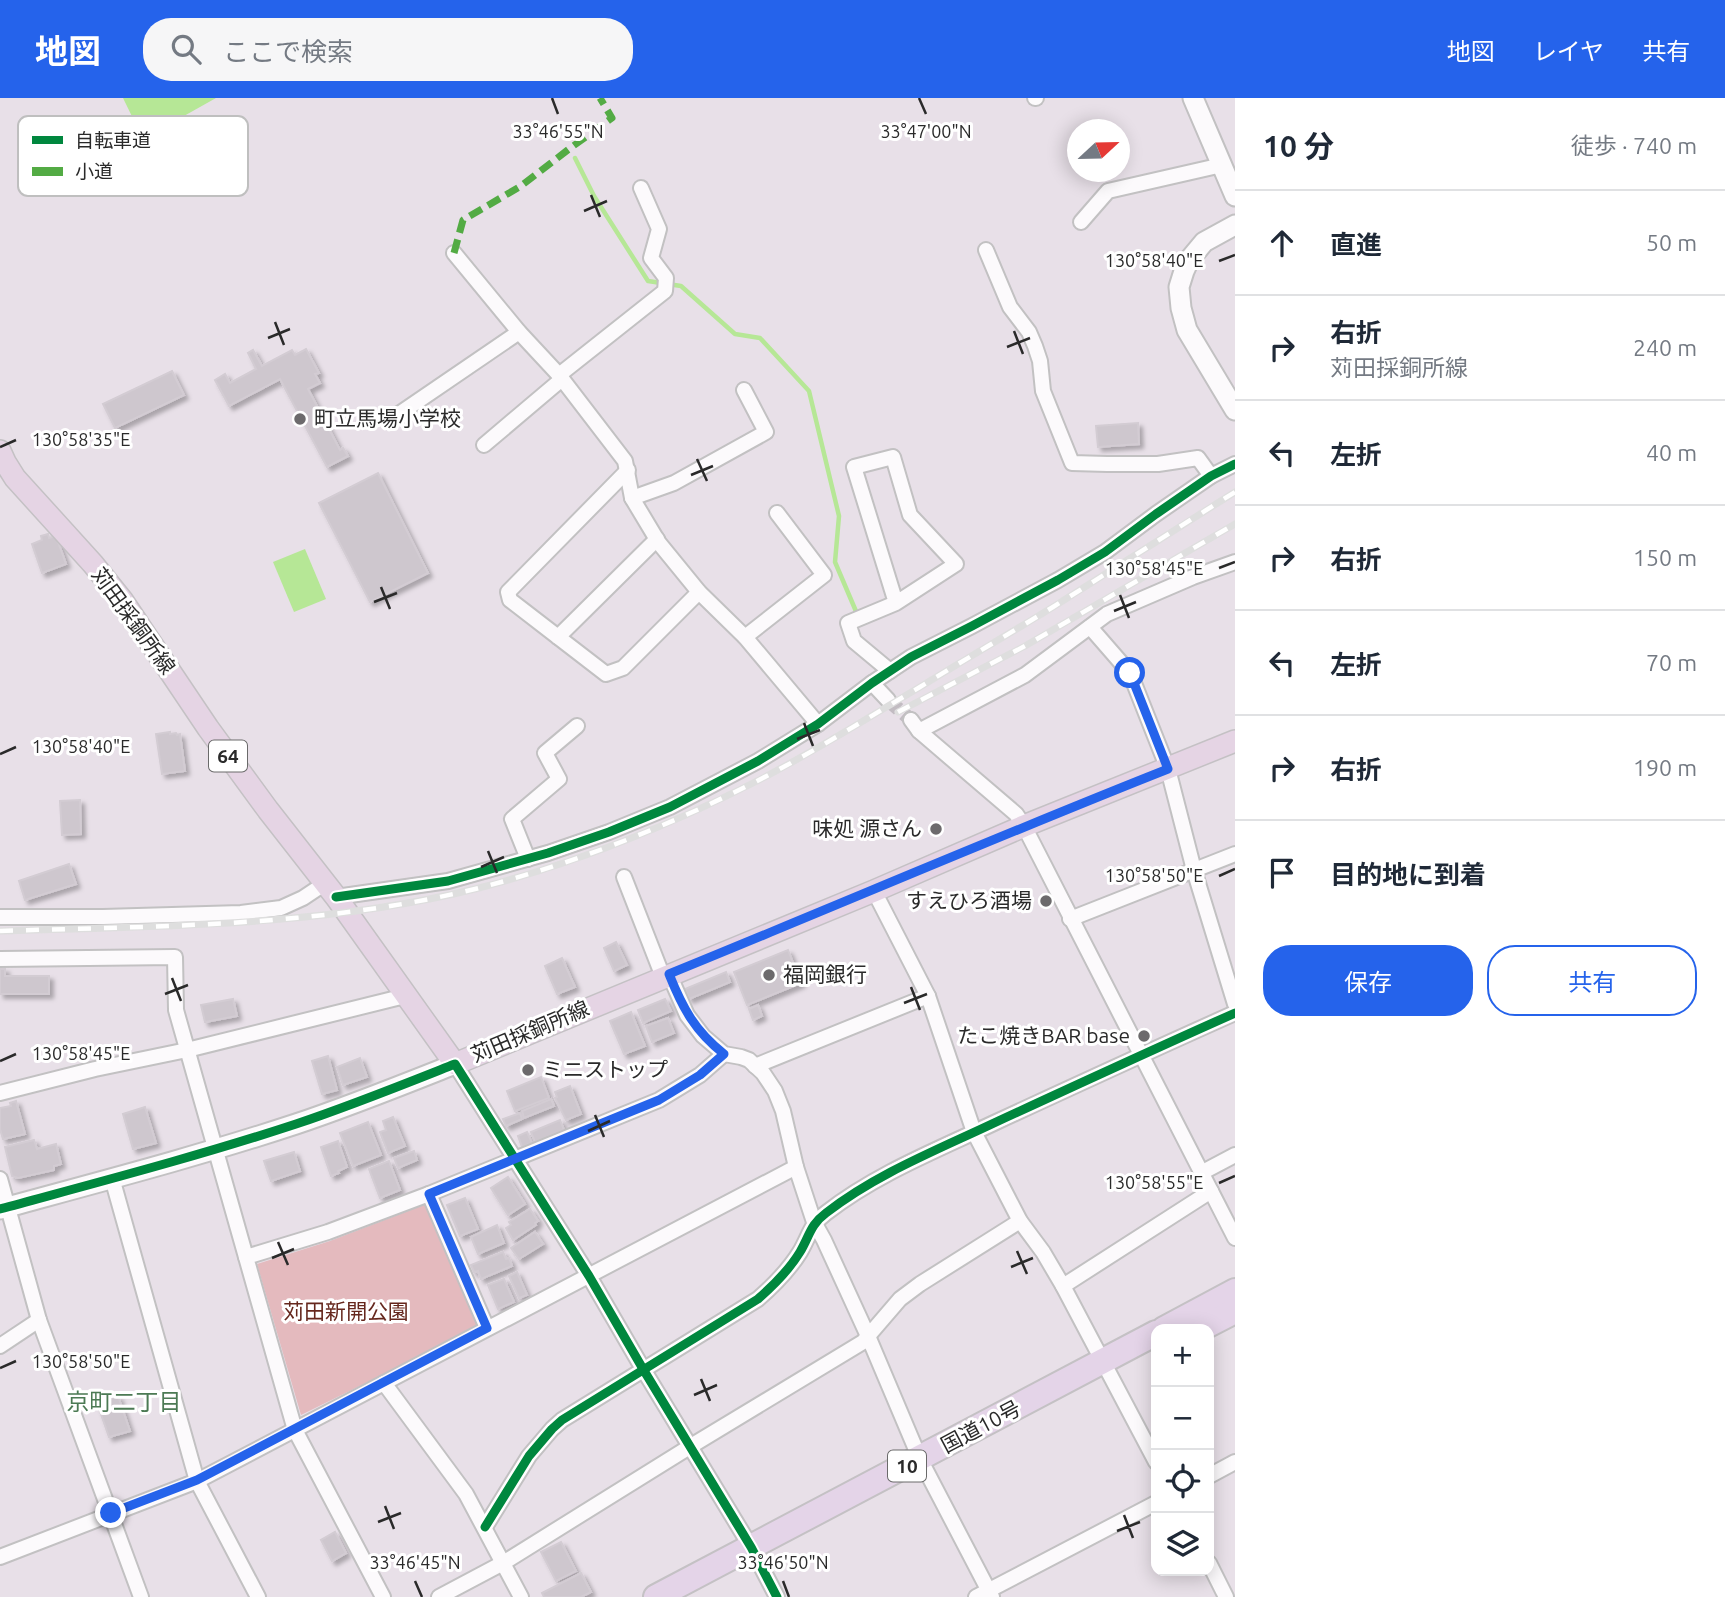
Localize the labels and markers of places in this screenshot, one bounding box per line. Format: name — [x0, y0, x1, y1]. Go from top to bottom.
place label: 町立馬場小学校 — [314, 406, 461, 430]
marker: 町立馬場小学校 — [292, 411, 308, 427]
place label: 味処 源さん — [812, 816, 922, 840]
marker: 味処 源さん — [928, 821, 944, 837]
place label: すえひろ酒場 — [906, 888, 1032, 912]
marker: すえひろ酒場 — [1038, 893, 1054, 909]
place label: 福岡銀行 — [783, 962, 867, 986]
marker: 福岡銀行 — [761, 967, 777, 983]
place label: たこ焼きBAR base — [957, 1023, 1130, 1047]
marker: たこ焼きBAR base — [1136, 1028, 1152, 1044]
place label: ミニストップ — [542, 1057, 668, 1081]
marker: ミニストップ — [520, 1062, 536, 1078]

